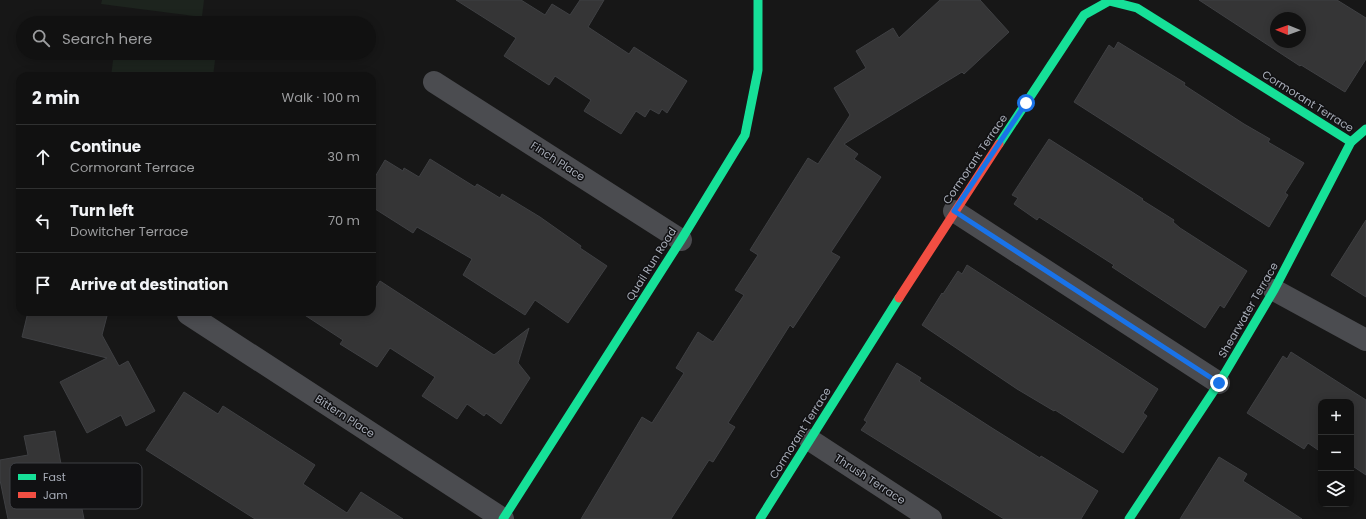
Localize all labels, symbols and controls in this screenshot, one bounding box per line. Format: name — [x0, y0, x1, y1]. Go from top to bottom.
north arrow — [1270, 12, 1306, 48]
search box — [16, 16, 376, 60]
icon: search — [30, 27, 52, 49]
text: Search here — [62, 28, 152, 49]
street label: Cormorant Terrace — [1259, 66, 1357, 136]
text: 2 min — [32, 86, 80, 110]
text: Walk · 100 m — [282, 88, 360, 107]
route start — [1017, 94, 1035, 112]
street label: Cormorant Terrace — [939, 111, 1011, 207]
text: Continue — [70, 136, 141, 157]
street label: Finch Place — [528, 137, 588, 185]
icon: ahead — [32, 146, 54, 168]
text: 30 m — [327, 147, 360, 166]
text: Cormorant Terrace — [70, 158, 195, 177]
text: Turn left — [70, 200, 134, 221]
icon: left — [32, 210, 54, 232]
text: 70 m — [328, 211, 360, 230]
text: Dowitcher Terrace — [70, 222, 188, 241]
street label: Quail Run Road — [622, 224, 680, 304]
street label: Shearwater Terrace — [1214, 259, 1282, 361]
icon: arrive — [32, 274, 54, 296]
text: Arrive at destination — [70, 274, 228, 295]
route end — [1210, 374, 1228, 392]
street label: Cormorant Terrace — [765, 384, 835, 482]
street label: Bittern Place — [312, 391, 378, 441]
map controls — [1318, 399, 1354, 507]
button: + — [1318, 399, 1354, 435]
button: − — [1318, 435, 1354, 471]
street label: Thrush Terrace — [831, 450, 909, 508]
legend — [10, 463, 142, 509]
text: Fast — [43, 469, 66, 485]
button: layers — [1318, 471, 1354, 507]
text: Jam — [43, 487, 68, 503]

